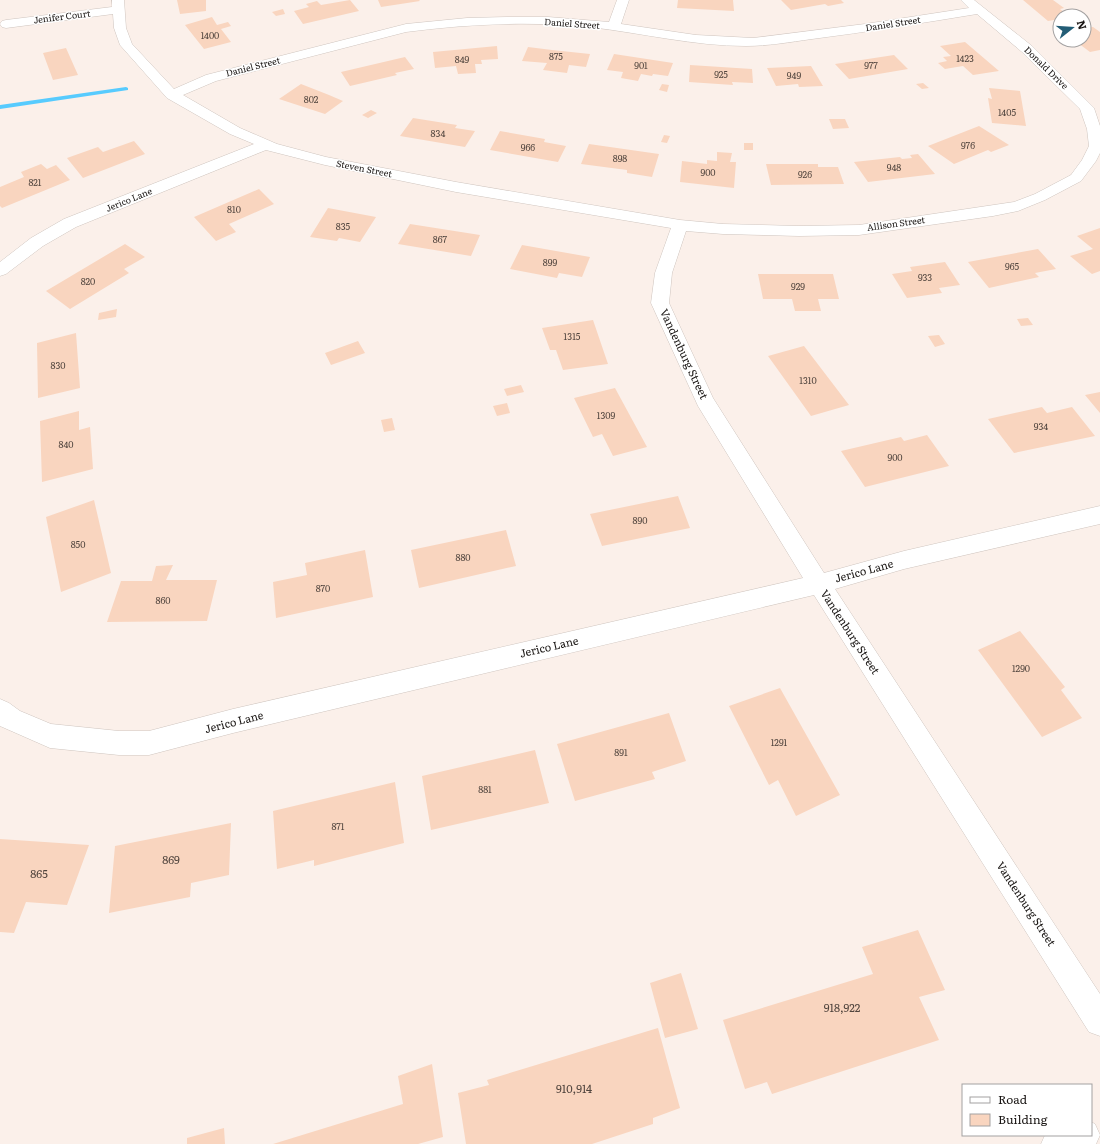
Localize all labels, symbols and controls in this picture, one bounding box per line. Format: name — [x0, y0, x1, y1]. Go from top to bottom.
street label: Jenifer Court — [33, 6, 92, 26]
north arrow — [1052, 8, 1092, 48]
street label: Daniel Street — [864, 12, 922, 34]
street label: Daniel Street — [544, 14, 601, 32]
text: N — [1074, 18, 1092, 32]
house number: 1400 — [201, 28, 219, 42]
street label: Donald Drive — [1021, 43, 1072, 92]
house number: 875 — [549, 49, 563, 63]
house number: 1423 — [956, 51, 974, 65]
street label: Daniel Street — [224, 52, 282, 80]
house number: 849 — [455, 52, 470, 66]
house number: 901 — [634, 58, 648, 72]
house number: 977 — [864, 58, 878, 72]
house number: 925 — [714, 67, 728, 81]
house number: 949 — [787, 68, 801, 82]
house number: 802 — [304, 92, 319, 106]
house number: 1405 — [998, 105, 1016, 119]
house number: 834 — [431, 126, 445, 140]
house number: 976 — [961, 138, 975, 152]
house number: 966 — [521, 140, 535, 154]
house number: 898 — [613, 151, 627, 165]
street label: Steven Street — [335, 156, 394, 180]
house number: 948 — [887, 160, 901, 174]
house number: 900 — [700, 165, 716, 179]
house number: 926 — [798, 167, 812, 181]
house number: 821 — [28, 175, 42, 189]
street label: Jerico Lane — [103, 183, 154, 215]
house number: 810 — [227, 202, 241, 216]
street label: Allison Street — [866, 212, 926, 234]
house number: 835 — [336, 219, 351, 233]
house number: 867 — [433, 232, 448, 246]
house number: 899 — [543, 255, 557, 269]
house number: 965 — [1005, 259, 1019, 273]
house number: 933 — [918, 270, 932, 284]
house number: 820 — [81, 274, 95, 288]
house number: 929 — [791, 279, 805, 293]
street label: Vandenburg Street — [657, 306, 713, 402]
house number: 1315 — [564, 329, 581, 343]
house number: 830 — [50, 358, 66, 372]
house number: 1310 — [799, 373, 817, 387]
house number: 1309 — [597, 408, 616, 422]
house number: 934 — [1034, 419, 1048, 433]
house number: 840 — [58, 437, 74, 451]
house number: 900 — [887, 450, 903, 464]
house number: 890 — [633, 513, 647, 527]
house number: 850 — [71, 537, 85, 551]
house number: 880 — [455, 550, 471, 564]
street label: Jerico Lane — [833, 554, 895, 586]
house number: 870 — [316, 581, 330, 595]
street label: Vandenburg Street — [817, 586, 885, 677]
house number: 860 — [156, 593, 171, 607]
street label: Jerico Lane — [518, 631, 580, 661]
house number: 1290 — [1012, 661, 1030, 675]
street label: Jerico Lane — [203, 706, 265, 736]
house number: 1291 — [771, 735, 788, 749]
house number: 891 — [614, 745, 628, 759]
house number: 881 — [478, 782, 492, 796]
house number: 871 — [331, 819, 345, 833]
house number: 869 — [162, 851, 180, 867]
street label: Vandenburg Street — [993, 858, 1061, 949]
house number: 865 — [30, 865, 48, 881]
house number: 918,922 — [824, 999, 861, 1015]
house number: 910,914 — [556, 1080, 592, 1096]
legend — [962, 1084, 1092, 1136]
text: Road — [998, 1090, 1028, 1108]
text: Building — [998, 1110, 1048, 1128]

